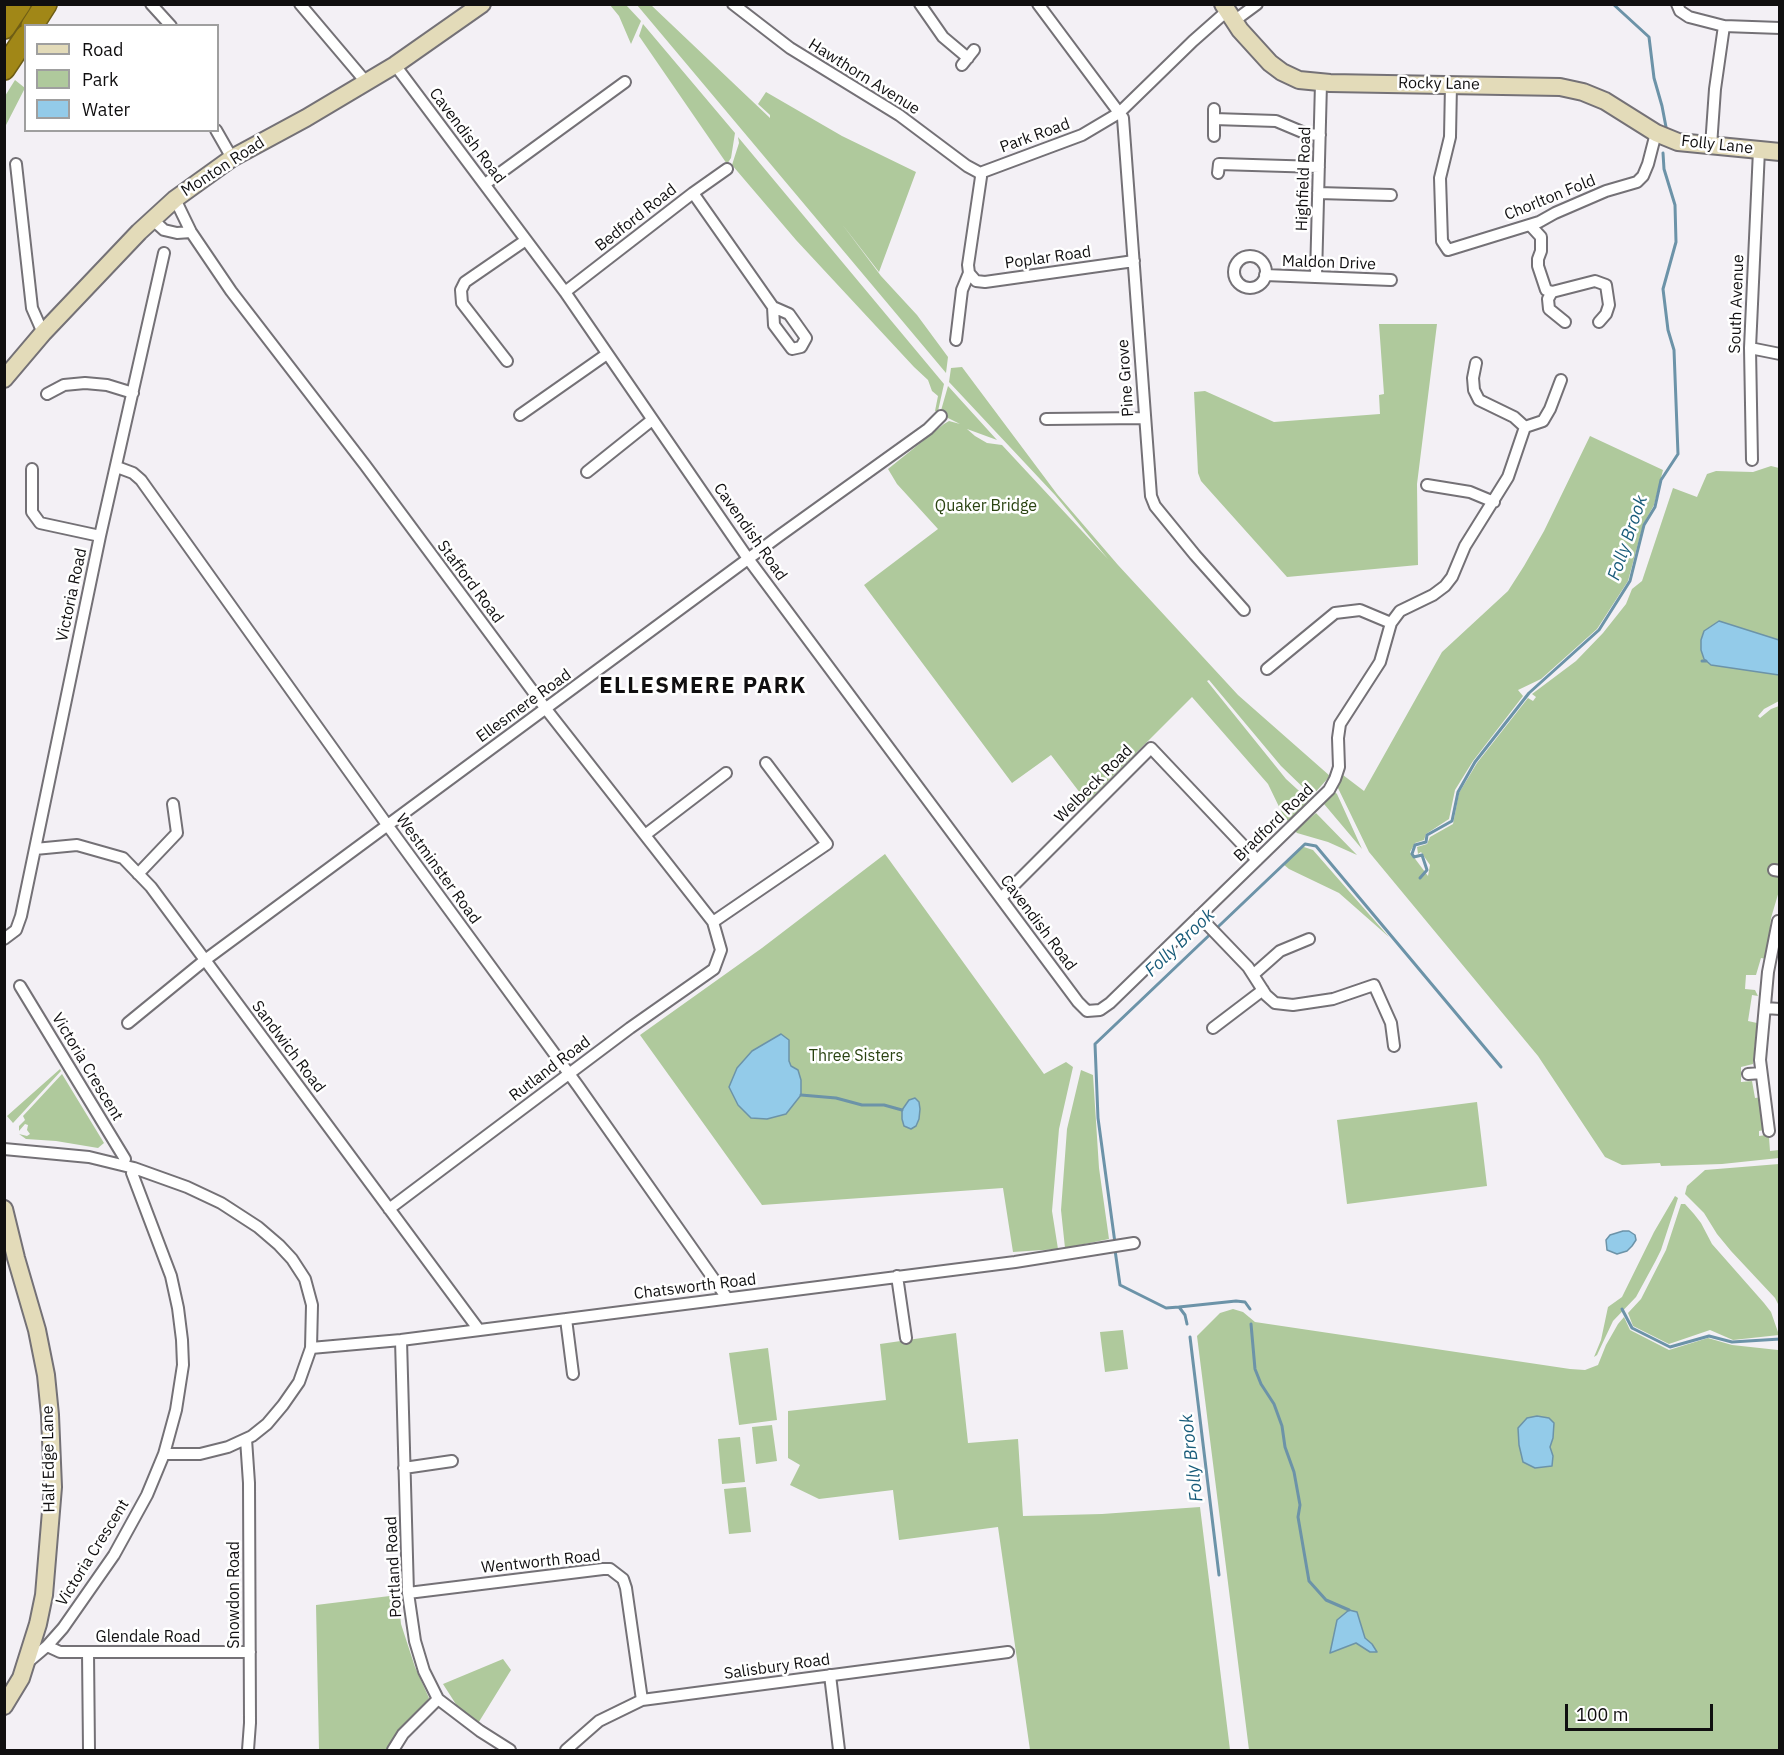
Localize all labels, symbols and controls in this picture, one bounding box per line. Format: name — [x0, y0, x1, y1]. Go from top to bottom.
legend — [24, 24, 219, 132]
street label: Hawthorn Avenue — [805, 35, 923, 119]
text: Road — [82, 38, 123, 61]
text: Park — [82, 68, 118, 91]
street label: Rocky Lane — [1398, 74, 1480, 94]
street label: Cavendish Road — [425, 84, 509, 188]
text: Water — [82, 98, 130, 121]
street label: Park Road — [997, 115, 1073, 157]
street label: Highfield Road — [1293, 126, 1315, 232]
street label: Folly Lane — [1680, 132, 1754, 158]
street label: Monton Road — [178, 133, 268, 201]
street label: Chorlton Fold — [1502, 171, 1598, 225]
street label: Bedford Road — [591, 180, 681, 256]
street label: Poplar Road — [1004, 242, 1092, 274]
street label: Maldon Drive — [1282, 252, 1376, 274]
street label: South Avenue — [1726, 254, 1748, 354]
street label: Pine Grove — [1114, 339, 1138, 417]
street label: Cavendish Road — [709, 480, 791, 584]
water label: Folly Brook — [1603, 493, 1653, 583]
park label: Quaker Bridge — [935, 496, 1037, 516]
street label: Stafford Road — [433, 537, 507, 627]
street label: Victoria Road — [53, 546, 91, 644]
street label: Ellesmere Road — [473, 665, 575, 747]
district label: ELLESMERE PARK — [599, 674, 807, 700]
street label: Welbeck Road — [1051, 741, 1137, 827]
street label: Bradford Road — [1230, 780, 1318, 866]
street label: Westminster Road — [392, 810, 484, 928]
street label: Cavendish Road — [996, 871, 1080, 975]
water label: Folly Brook — [1141, 905, 1219, 981]
street label: Sandwich Road — [247, 997, 329, 1097]
street label: Victoria Crescent — [47, 1010, 127, 1124]
street label: Rutland Road — [506, 1032, 594, 1106]
park label: Three Sisters — [809, 1046, 903, 1066]
street label: Chatsworth Road — [633, 1270, 757, 1304]
street label: Half Edge Lane — [38, 1405, 60, 1513]
water label: Folly Brook — [1176, 1413, 1208, 1503]
street label: Victoria Crescent — [52, 1496, 134, 1610]
street label: Portland Road — [382, 1516, 406, 1618]
street label: Snowdon Road — [224, 1541, 244, 1649]
street label: Wentworth Road — [480, 1546, 602, 1578]
street label: Glendale Road — [96, 1627, 200, 1647]
street label: Salisbury Road — [723, 1650, 831, 1684]
scale bar — [1568, 1692, 1716, 1730]
text: 100 m — [1576, 1703, 1628, 1726]

